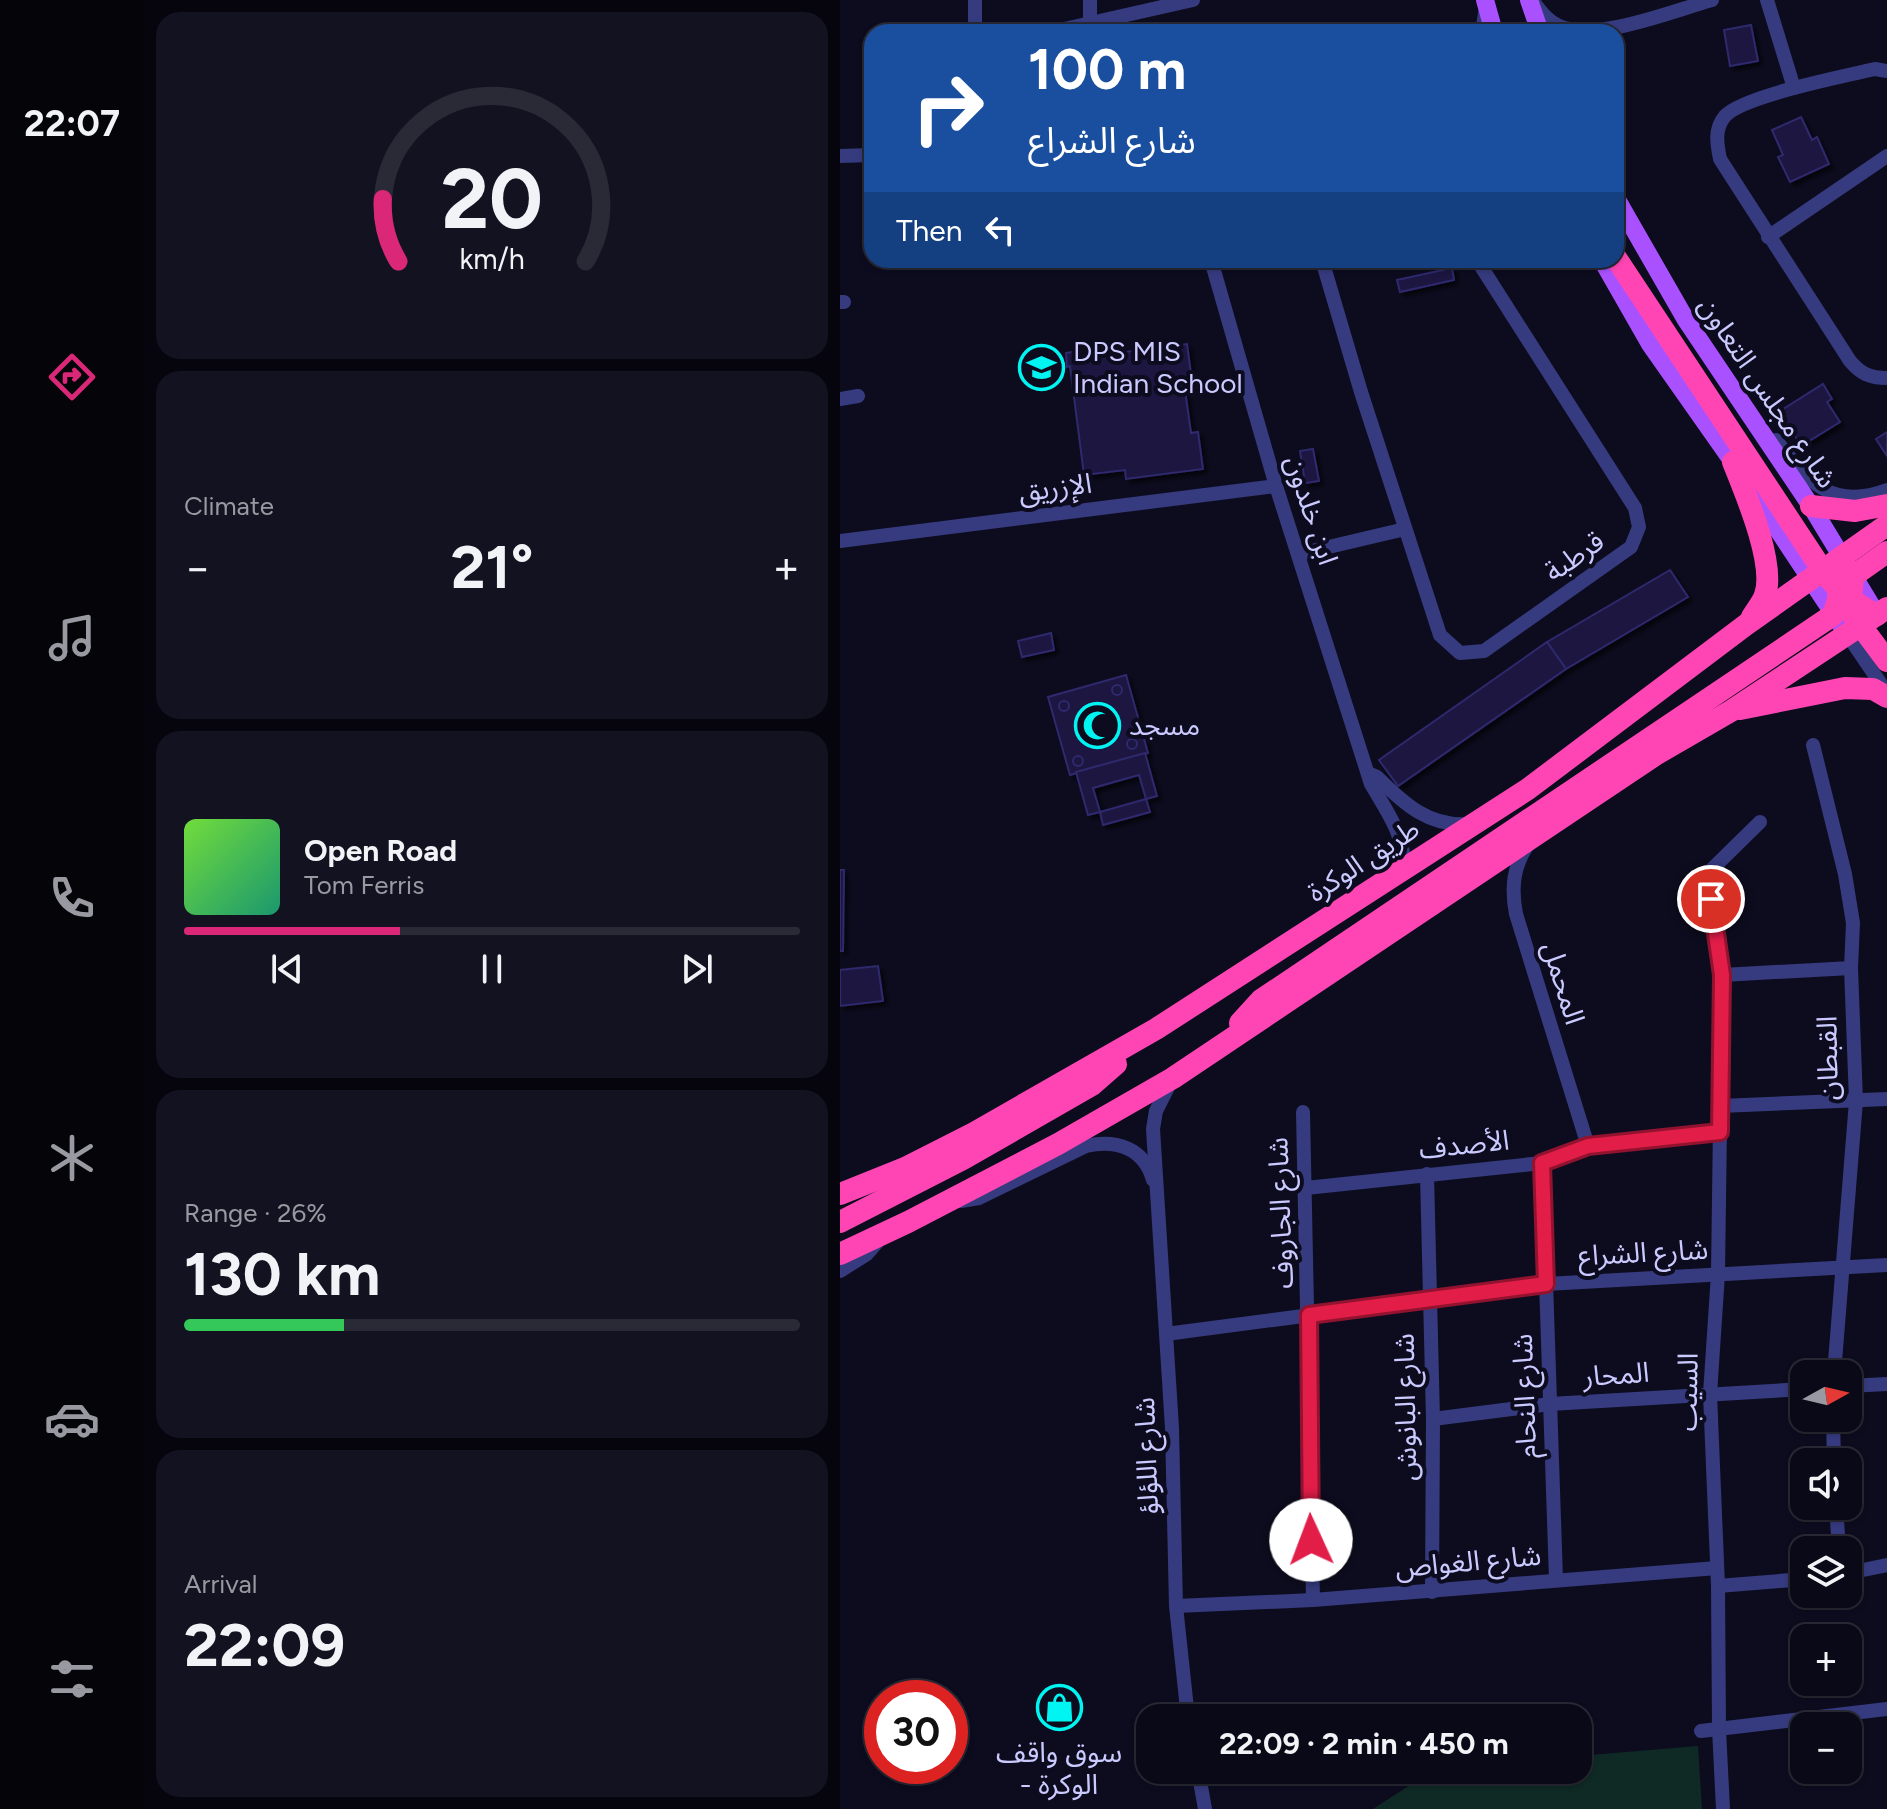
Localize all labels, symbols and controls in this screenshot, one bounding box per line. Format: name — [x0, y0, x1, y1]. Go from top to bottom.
text: 100 m — [1028, 36, 1186, 103]
icon: right — [896, 56, 1000, 160]
text: 22:07 — [24, 102, 120, 145]
text: شارع الشراع — [1028, 119, 1196, 162]
text: 20 — [441, 148, 543, 248]
icon: left — [978, 208, 1022, 252]
text: Then — [896, 212, 962, 249]
text: km/h — [459, 242, 525, 276]
street label: شارع مجلس التعاون — [1688, 290, 1845, 496]
place label: DPS MIS Indian School — [1073, 334, 1243, 400]
school or university icon: DPS MIS Indian School — [1018, 343, 1066, 391]
icon: directions — [44, 349, 100, 405]
street label: ابن خلدون — [1278, 451, 1346, 569]
street label: الإزريق — [1016, 466, 1094, 510]
text: Climate — [184, 490, 274, 522]
street label: قرطبة — [1538, 523, 1610, 589]
text: 21° — [451, 531, 533, 603]
text: − — [184, 541, 211, 594]
text: + — [773, 541, 800, 594]
icon: music — [44, 610, 100, 666]
mosque icon: مسجد — [1074, 701, 1122, 749]
place label: مسجد — [1129, 708, 1200, 742]
street label: طريق الوكرة — [1300, 811, 1426, 910]
text: Open Road — [304, 832, 457, 869]
pin — [1677, 865, 1745, 933]
text: Tom Ferris — [304, 869, 424, 901]
icon: phone — [44, 870, 100, 926]
icon: arrive — [1689, 877, 1733, 921]
street label: المحمل — [1535, 938, 1593, 1028]
icon: previous — [265, 947, 309, 991]
icon: pause — [470, 947, 514, 991]
icon: next — [675, 947, 719, 991]
street label: القبطان — [1809, 1015, 1845, 1101]
street label: الأصدف — [1417, 1122, 1511, 1166]
icon: climate — [44, 1130, 100, 1186]
street label: شارع الجاروف — [1260, 1136, 1304, 1289]
text: Range · 26% — [184, 1197, 327, 1229]
street label: شارع الشراع — [1577, 1232, 1709, 1276]
text: 130 km — [184, 1238, 380, 1310]
street label: شارع البانوش — [1387, 1333, 1427, 1481]
street label: شارع النحام — [1505, 1333, 1547, 1459]
street label: السيب — [1669, 1352, 1705, 1432]
street label: المحار — [1581, 1355, 1650, 1393]
north arrow — [1790, 1360, 1862, 1432]
map controls — [1790, 1360, 1862, 1784]
icon: car — [44, 1391, 100, 1447]
street label: شارع اللؤلؤ — [1127, 1397, 1169, 1515]
button: sound — [1790, 1448, 1862, 1520]
position arrow — [1269, 1498, 1353, 1582]
button: layers — [1790, 1536, 1862, 1608]
street label: شارع الغواص — [1394, 1538, 1543, 1588]
text: Arrival — [184, 1568, 257, 1600]
text: 22:09 — [184, 1609, 345, 1681]
button: + — [1790, 1624, 1862, 1696]
icon: filters — [44, 1651, 100, 1707]
speed limit sign: 30 — [864, 1680, 968, 1784]
shop icon: سوق واقف - الوكرة — [1035, 1684, 1083, 1732]
button: − — [1790, 1712, 1862, 1784]
text: 22:09 · 2 min · 450 m — [1219, 1725, 1509, 1762]
place label: سوق واقف - الوكرة — [996, 1735, 1122, 1801]

